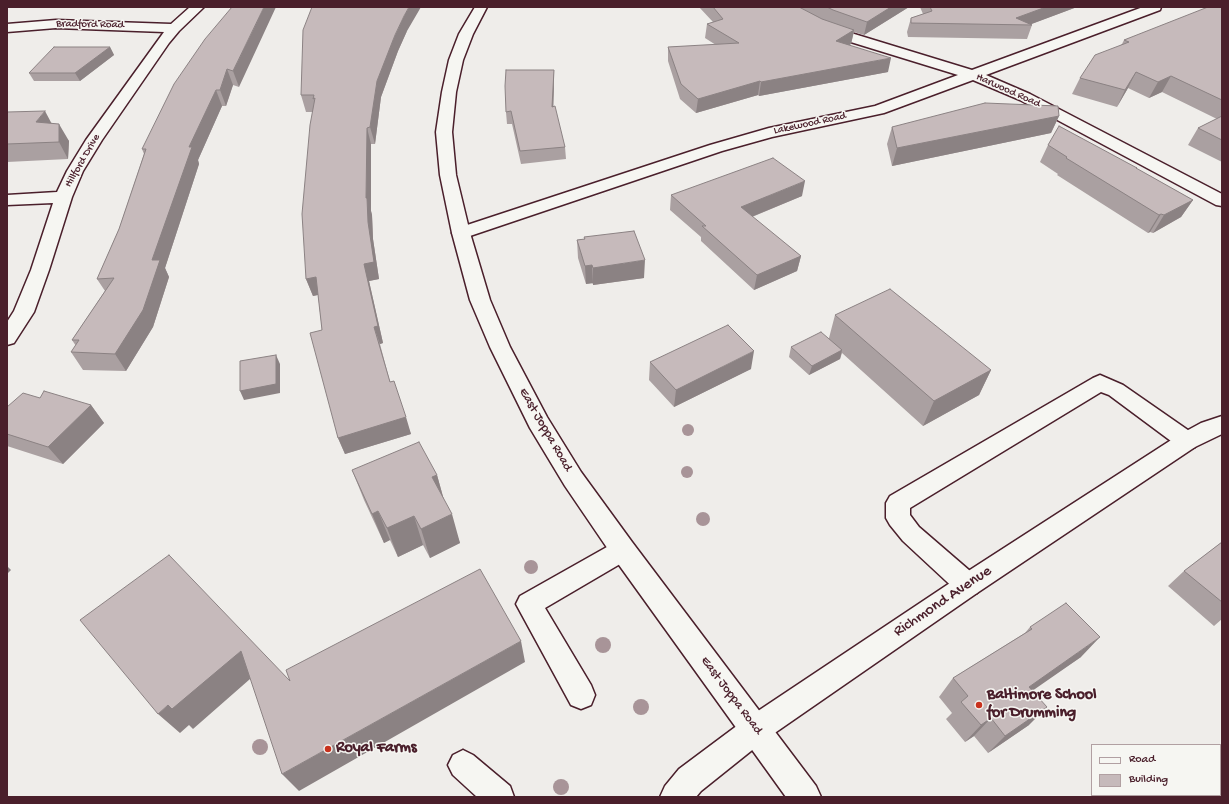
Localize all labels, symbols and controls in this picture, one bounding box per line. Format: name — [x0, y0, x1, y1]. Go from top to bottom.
street label: Bradford Road — [56, 18, 124, 32]
street label: Harwood Road — [974, 71, 1042, 111]
street label: Lakewood Road — [773, 110, 847, 138]
street label: Hillford Drive — [62, 132, 104, 190]
street label: East Joppa Road — [515, 386, 575, 474]
street label: Richmond Avenue — [890, 562, 996, 642]
street label: East Joppa Road — [697, 654, 765, 738]
place label: Baltimore School for Drumming — [987, 686, 1097, 724]
marker: Baltimore School for Drumming — [974, 700, 984, 710]
place label: Royal Farms — [336, 739, 417, 759]
marker: Royal Farms — [323, 744, 333, 754]
legend — [1091, 744, 1221, 796]
text: Road — [1129, 753, 1155, 767]
text: Building — [1129, 773, 1168, 787]

